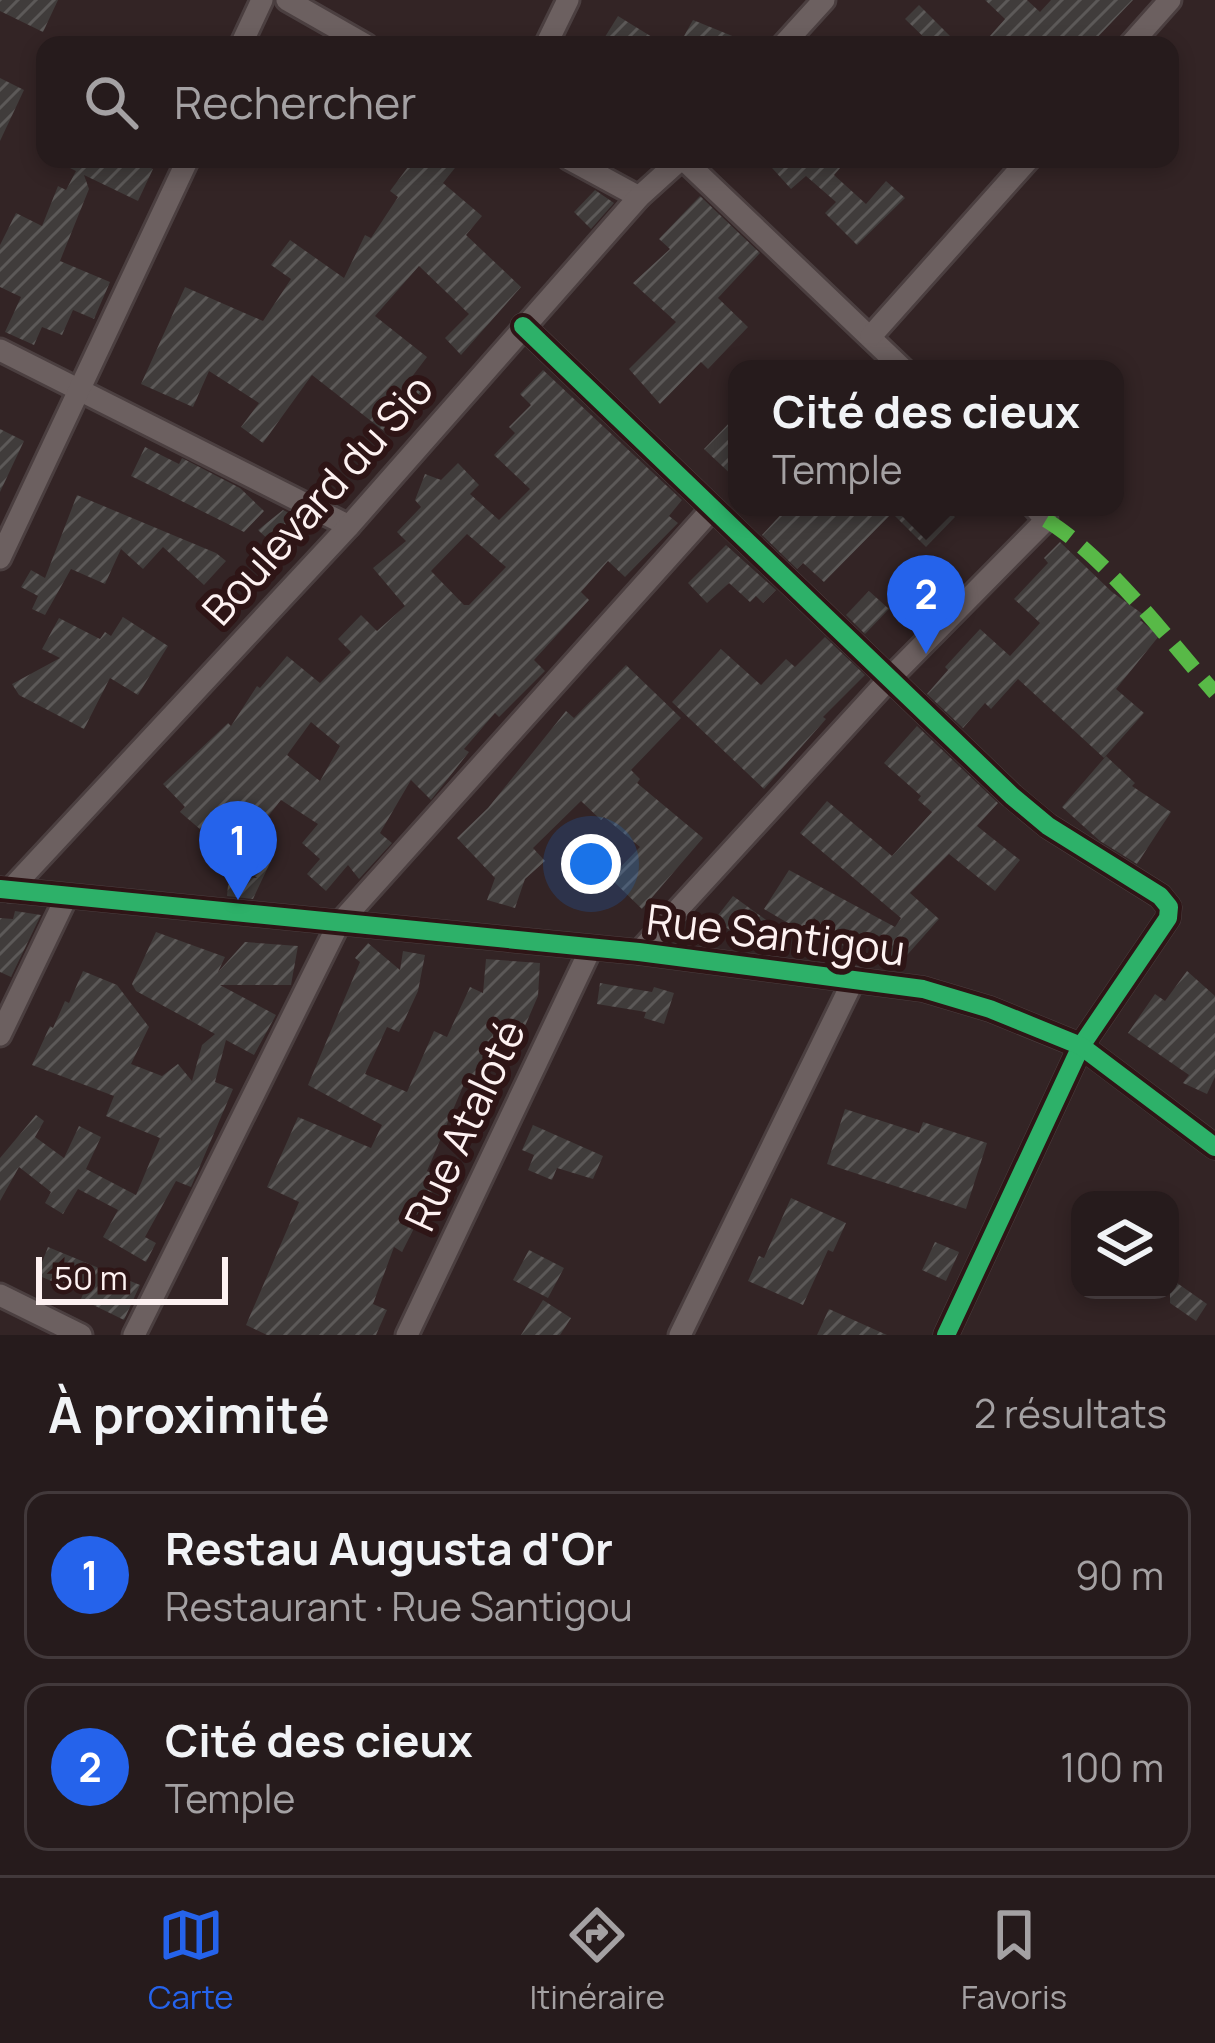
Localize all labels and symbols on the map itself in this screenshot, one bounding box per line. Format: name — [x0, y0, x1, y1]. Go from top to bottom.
street label: Boulevard du Sio — [189, 361, 445, 637]
pin: 2 — [887, 555, 965, 654]
pin: 1 — [199, 801, 277, 900]
your location — [561, 834, 621, 894]
street label: Rue Santigou — [644, 889, 908, 979]
street label: Rue Ataloté — [390, 1010, 538, 1240]
scale bar — [36, 1251, 228, 1304]

